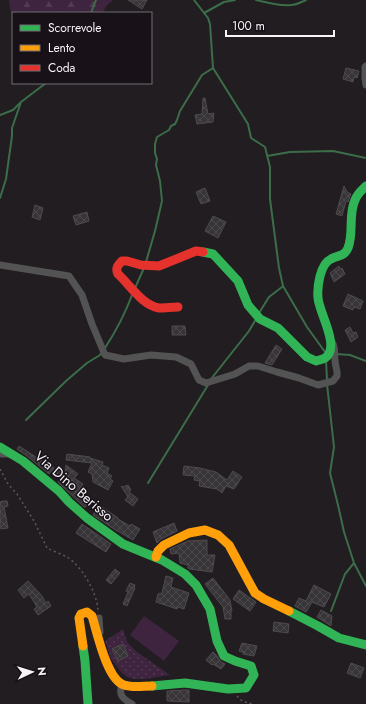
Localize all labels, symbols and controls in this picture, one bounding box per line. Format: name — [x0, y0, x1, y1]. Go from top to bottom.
legend — [12, 12, 152, 84]
scale bar — [226, 12, 334, 38]
text: 100 m — [232, 17, 265, 35]
text: Scorrevole — [48, 19, 102, 37]
text: Lento — [48, 39, 76, 57]
text: Coda — [48, 59, 76, 77]
street label: Via Dino Berisso — [30, 446, 118, 526]
north arrow — [12, 652, 52, 692]
text: N — [34, 666, 50, 676]

